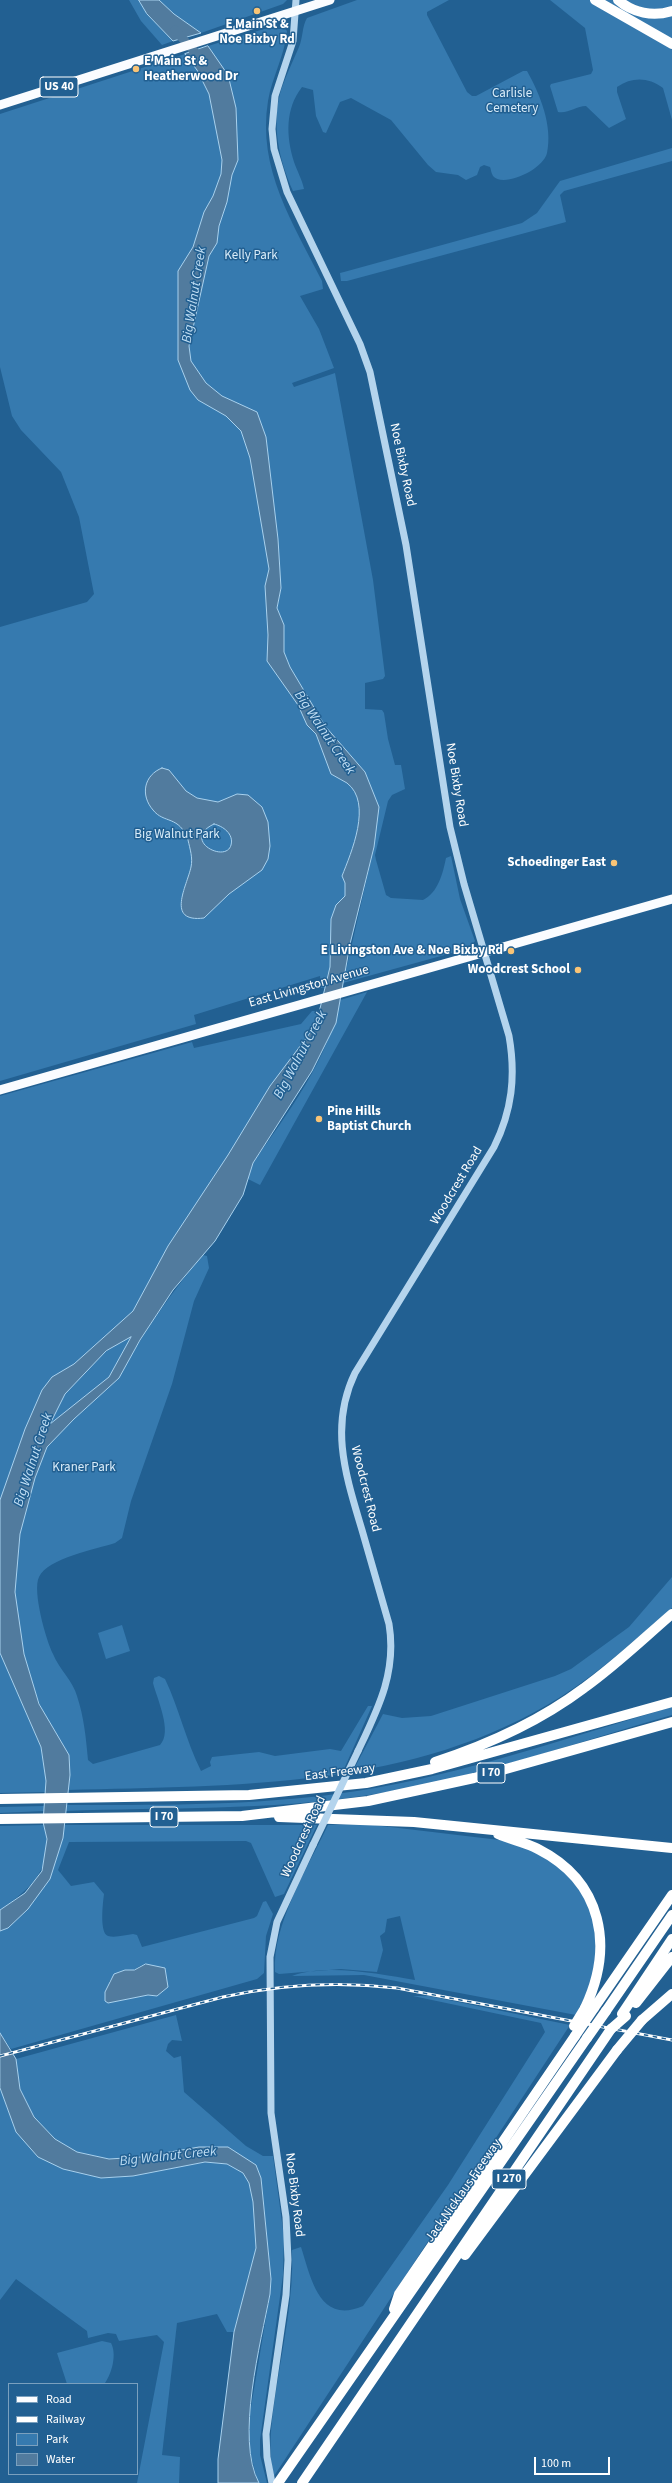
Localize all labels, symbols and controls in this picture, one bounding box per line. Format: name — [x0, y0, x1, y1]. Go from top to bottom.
marker: E Main St & Noe Bixby Rd — [252, 6, 262, 16]
place label: E Main St & Noe Bixby Rd — [219, 17, 295, 48]
place label: E Main St & Heatherwood Dr — [144, 54, 238, 85]
marker: E Main St & Heatherwood Dr — [131, 64, 141, 74]
road number: US 40 — [40, 77, 78, 97]
park label: Carlisle Cemetery — [486, 86, 538, 117]
water label: Big Walnut Creek — [179, 246, 211, 344]
park label: Kelly Park — [224, 248, 278, 264]
street label: Noe Bixby Road — [386, 422, 418, 508]
water label: Big Walnut Creek — [290, 688, 358, 778]
street label: Noe Bixby Road — [442, 742, 470, 828]
park label: Big Walnut Park — [134, 827, 220, 843]
place label: Schoedinger East — [507, 855, 606, 871]
marker: Schoedinger East — [609, 858, 619, 868]
place label: E Livingston Ave & Noe Bixby Rd — [321, 943, 503, 959]
marker: E Livingston Ave & Noe Bixby Rd — [506, 946, 516, 956]
street label: East Livingston Avenue — [247, 962, 371, 1012]
place label: Woodcrest School — [468, 962, 570, 978]
marker: Woodcrest School — [573, 965, 583, 975]
water label: Big Walnut Creek — [271, 1008, 331, 1102]
place label: Pine Hills Baptist Church — [327, 1104, 411, 1135]
marker: Pine Hills Baptist Church — [314, 1114, 324, 1124]
street label: Woodcrest Road — [428, 1144, 486, 1228]
water label: Big Walnut Creek — [11, 1411, 57, 1509]
street label: Woodcrest Road — [347, 1444, 383, 1534]
park label: Kraner Park — [52, 1460, 116, 1476]
street label: East Freeway — [304, 1761, 376, 1785]
road number: I 70 — [477, 1763, 505, 1783]
street label: Woodcrest Road — [278, 1794, 330, 1880]
road number: I 70 — [150, 1807, 178, 1827]
street label: Jack Nicklaus Freeway — [423, 2137, 505, 2245]
water label: Big Walnut Creek — [119, 2144, 217, 2170]
street label: Noe Bixby Road — [281, 2152, 307, 2238]
road number: I 270 — [492, 2169, 526, 2189]
legend — [8, 2383, 138, 2475]
text: Road — [46, 2391, 72, 2408]
text: Railway — [46, 2411, 85, 2428]
text: Park — [46, 2431, 68, 2448]
scale bar — [536, 2449, 612, 2475]
text: Water — [46, 2451, 75, 2468]
text: 100 m — [541, 2455, 571, 2472]

